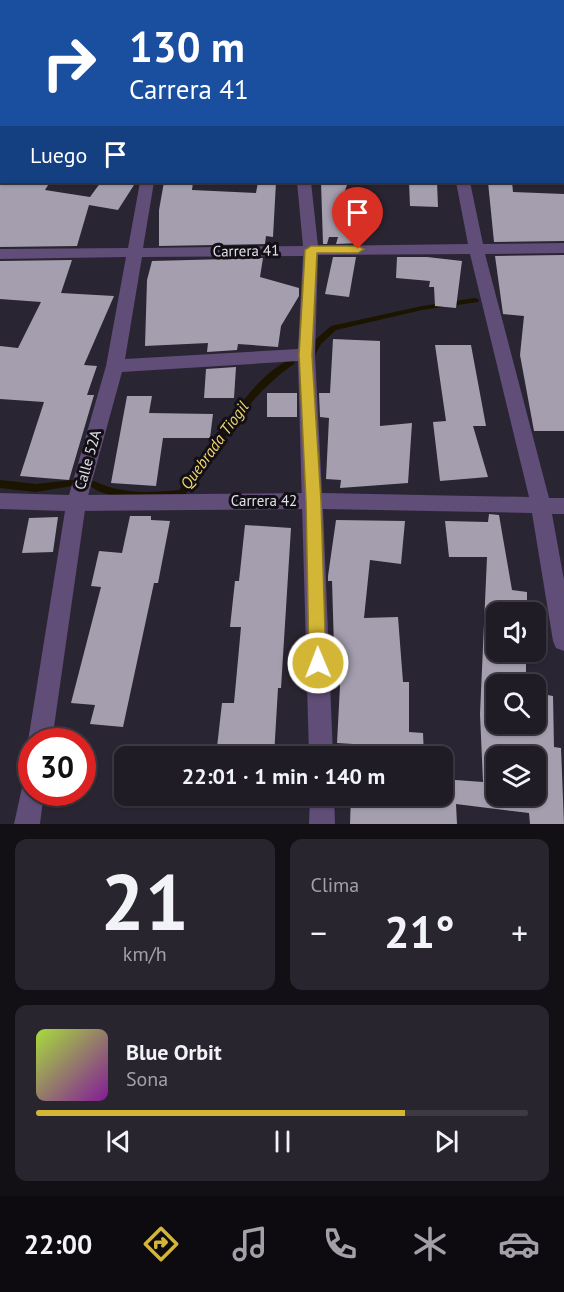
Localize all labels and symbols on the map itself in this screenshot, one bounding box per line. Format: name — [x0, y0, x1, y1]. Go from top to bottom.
pin — [332, 187, 383, 249]
street label: Carrera 41 — [213, 240, 279, 261]
water label: Quebrada Tiogil — [175, 397, 253, 493]
street label: Calle 52A — [70, 428, 105, 492]
street label: Carrera 42 — [231, 491, 297, 510]
position arrow — [286, 631, 350, 695]
speed limit sign: 30 — [18, 728, 96, 806]

